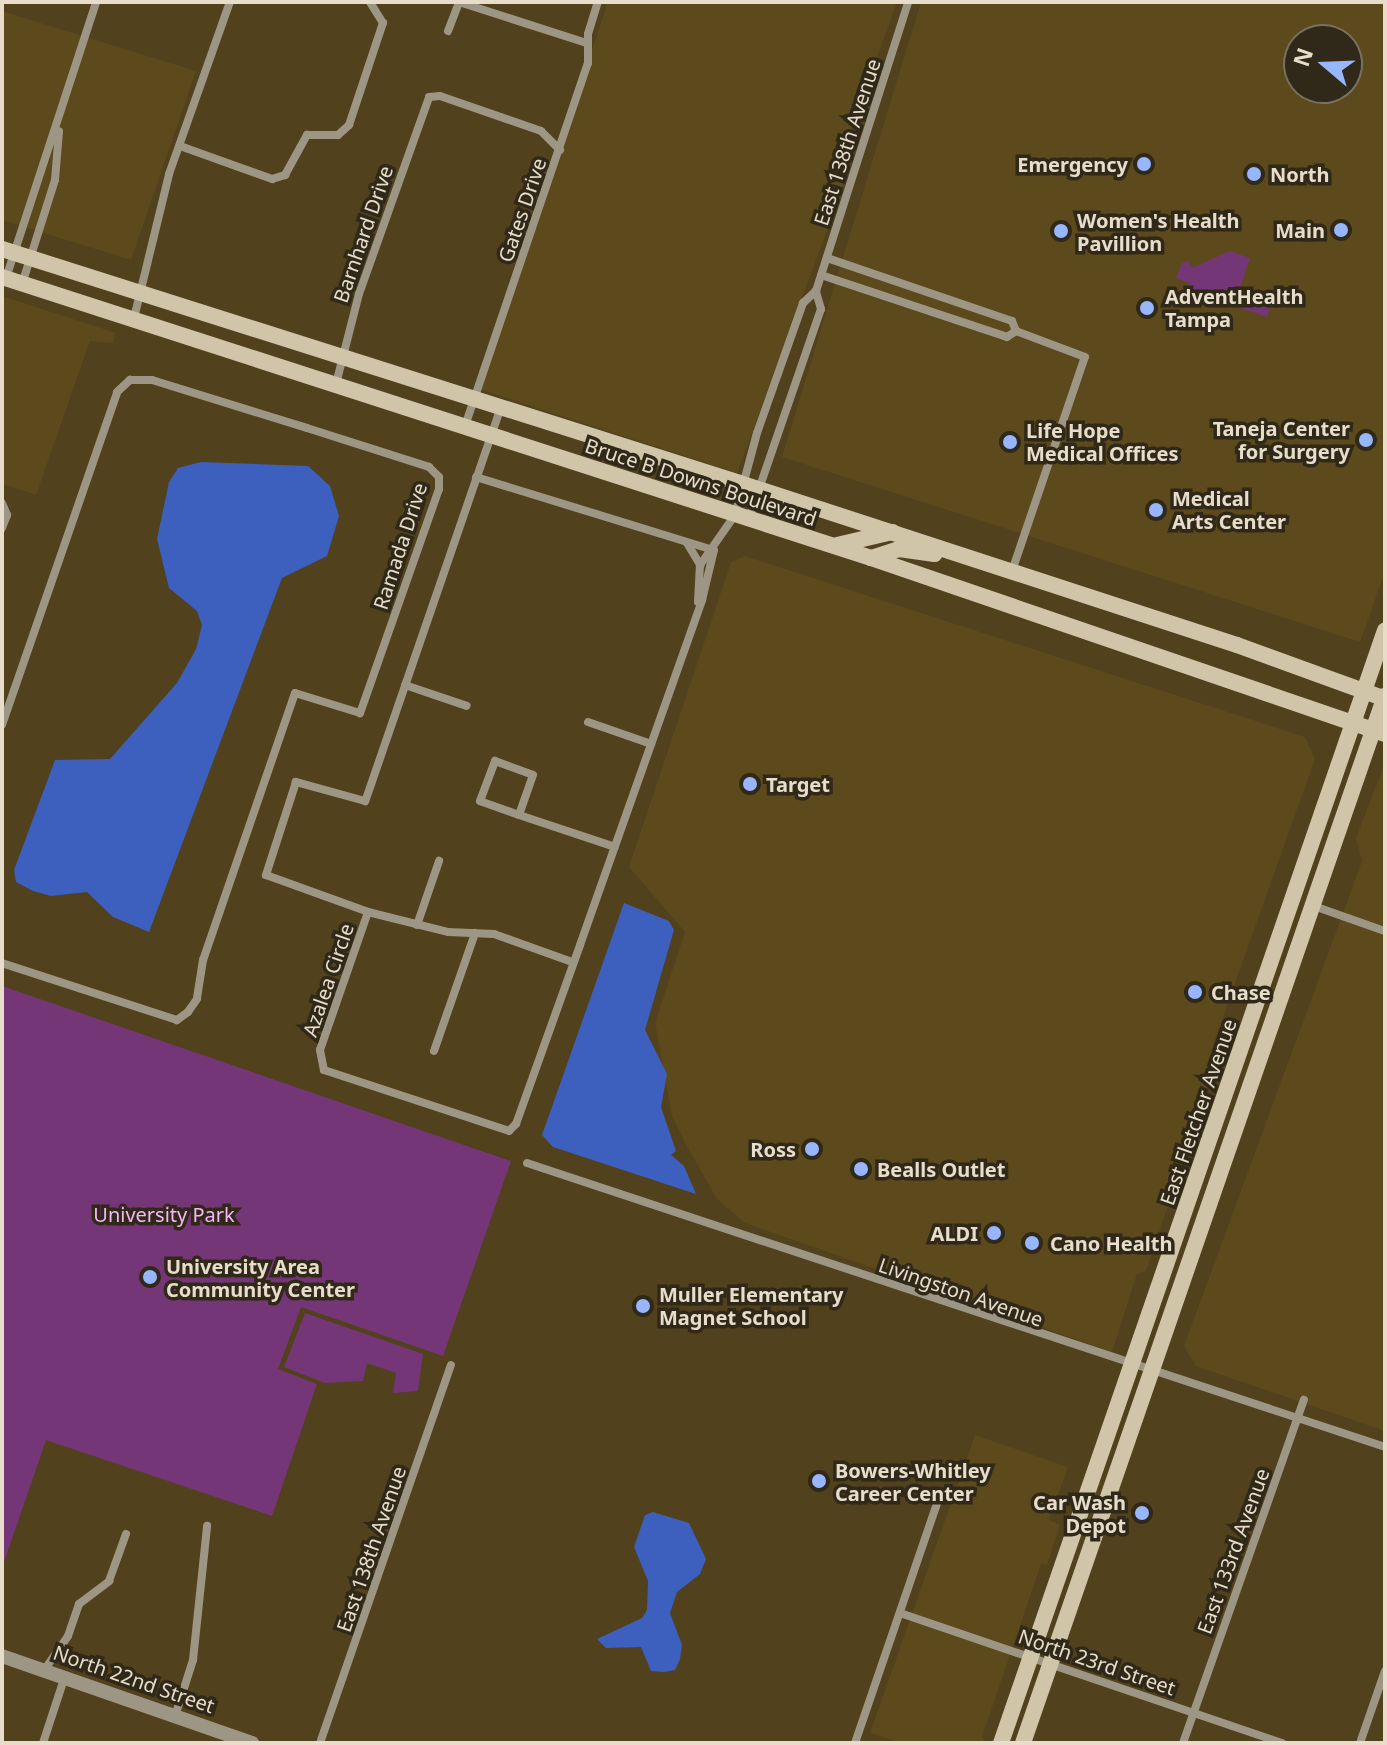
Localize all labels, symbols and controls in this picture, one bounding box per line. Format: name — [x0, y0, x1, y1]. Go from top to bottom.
north arrow — [1283, 24, 1363, 104]
text: N — [1285, 44, 1319, 70]
street label: East 138th Avenue — [809, 56, 885, 228]
place label: Emergency — [1017, 152, 1128, 176]
street label: Gates Drive — [493, 155, 551, 265]
marker: Emergency — [1135, 155, 1153, 173]
street label: Barnhard Drive — [328, 162, 398, 306]
place label: North — [1270, 162, 1329, 186]
marker: North — [1245, 165, 1263, 183]
place label: Women's Health Pavillion — [1077, 208, 1239, 255]
place label: Main — [1275, 218, 1325, 242]
marker: Main — [1332, 221, 1350, 239]
marker: Women's Health Pavillion — [1052, 222, 1070, 240]
place label: AdventHealth Tampa — [1165, 284, 1303, 331]
marker: AdventHealth Tampa — [1136, 297, 1158, 319]
place label: Taneja Center for Surgery — [1213, 416, 1350, 463]
place label: Life Hope Medical Offices — [1026, 418, 1178, 465]
marker: Taneja Center for Surgery — [1357, 431, 1375, 449]
street label: Bruce B Downs Boulevard — [582, 433, 820, 531]
marker: Life Hope Medical Offices — [1001, 433, 1019, 451]
street label: Ramada Drive — [368, 480, 432, 612]
place label: Medical Arts Center — [1172, 486, 1286, 533]
marker: Medical Arts Center — [1147, 501, 1165, 519]
place label: Target — [766, 772, 830, 796]
marker: Target — [741, 775, 759, 793]
street label: Azalea Circle — [297, 920, 359, 1040]
place label: Chase — [1211, 980, 1271, 1004]
marker: Chase — [1186, 983, 1204, 1001]
street label: East Fletcher Avenue — [1155, 1016, 1241, 1208]
place label: Ross — [750, 1137, 796, 1161]
marker: Ross — [803, 1140, 821, 1158]
place label: Bealls Outlet — [877, 1157, 1005, 1181]
marker: Bealls Outlet — [852, 1160, 870, 1178]
park label: University Park — [93, 1202, 235, 1226]
place label: ALDI — [931, 1221, 978, 1245]
marker: ALDI — [985, 1224, 1003, 1242]
place label: Cano Health — [1050, 1231, 1172, 1255]
marker: Cano Health — [1021, 1232, 1043, 1254]
street label: Livingston Avenue — [876, 1253, 1046, 1331]
place label: University Area Community Center — [166, 1254, 355, 1301]
marker: University Area Community Center — [141, 1268, 159, 1286]
place label: Muller Elementary Magnet School — [659, 1282, 843, 1329]
marker: Muller Elementary Magnet School — [634, 1297, 652, 1315]
place label: Bowers-Whitley Career Center — [835, 1458, 991, 1505]
street label: East 138th Avenue — [331, 1463, 411, 1635]
street label: East 133rd Avenue — [1192, 1465, 1274, 1637]
marker: Bowers-Whitley Career Center — [810, 1472, 828, 1490]
place label: Car Wash Depot — [1033, 1490, 1126, 1537]
marker: Car Wash Depot — [1133, 1504, 1151, 1522]
street label: North 23rd Street — [1015, 1624, 1179, 1700]
street label: North 22nd Street — [50, 1640, 218, 1718]

